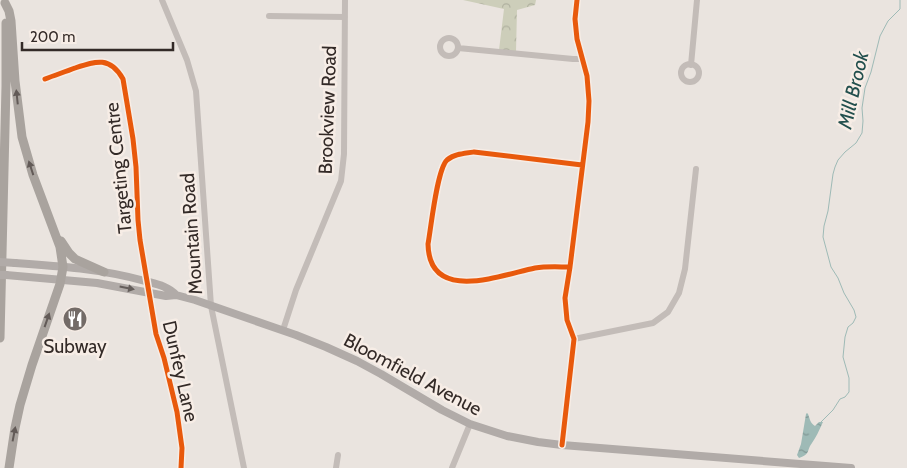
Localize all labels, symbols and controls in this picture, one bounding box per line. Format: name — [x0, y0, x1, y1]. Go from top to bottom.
scale bar — [22, 20, 174, 52]
text: 200 m — [30, 28, 75, 46]
street label: Brookview Road — [314, 45, 341, 175]
water label: Mill Brook — [832, 47, 874, 132]
one-way arrow — [13, 89, 21, 105]
street label: Targeting Centre — [100, 101, 137, 235]
one-way arrow — [26, 160, 34, 175]
street label: Mountain Road — [176, 172, 207, 295]
one-way arrow — [119, 284, 134, 292]
restaurant icon: Subway — [62, 306, 88, 332]
one-way arrow — [44, 313, 52, 328]
street label: Dunfey Lane — [158, 318, 203, 424]
street label: Bloomfield Avenue — [340, 328, 486, 421]
place label: Subway — [43, 335, 107, 358]
one-way arrow — [11, 425, 19, 441]

